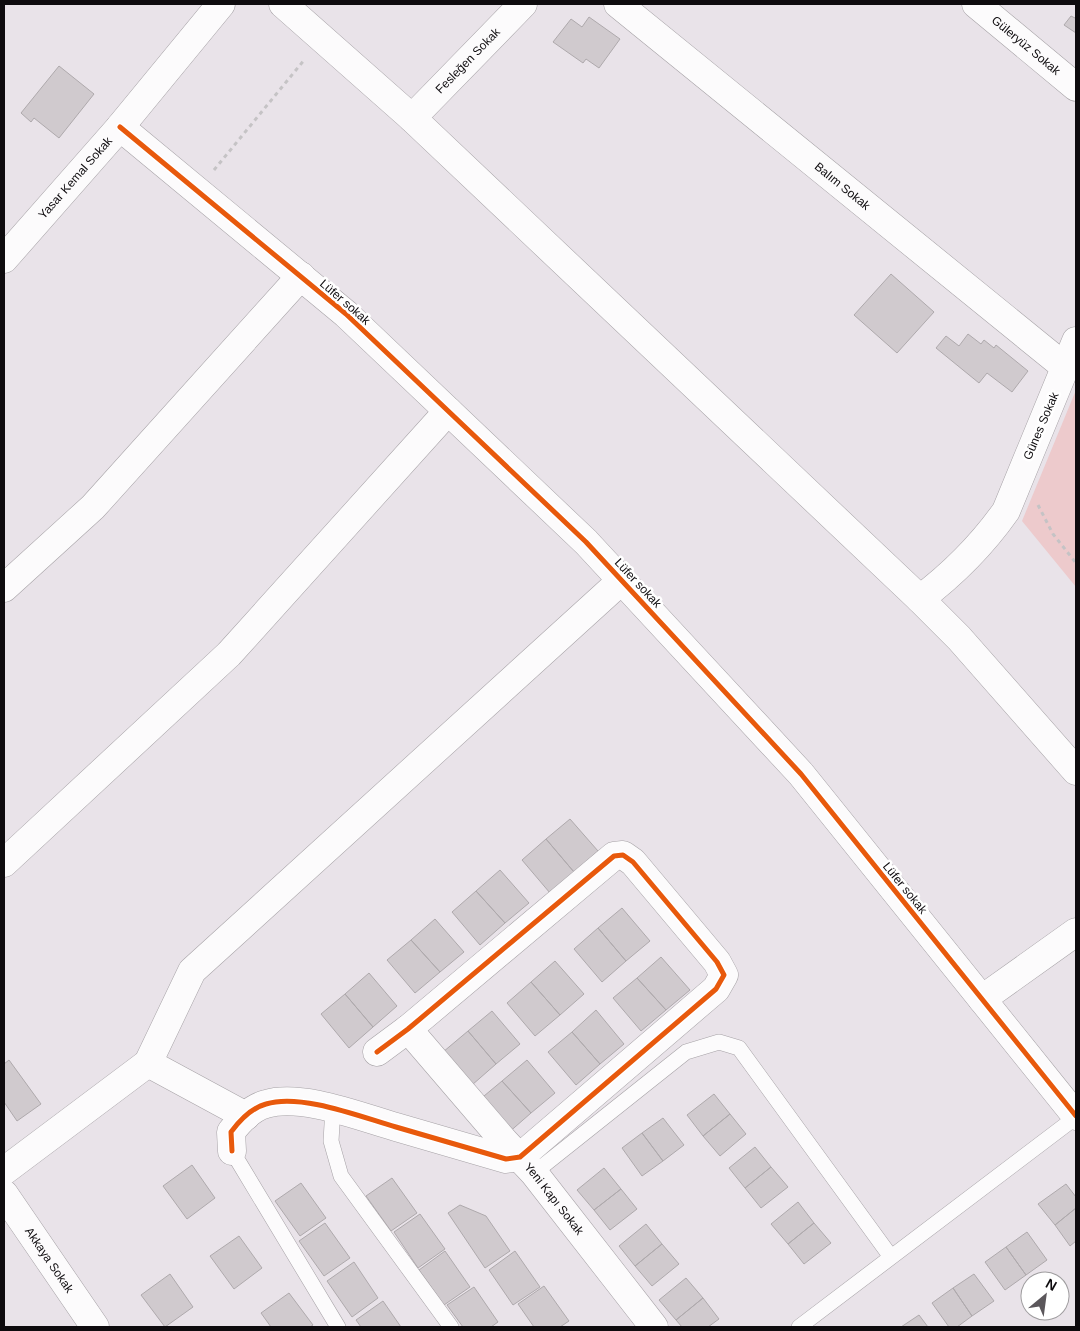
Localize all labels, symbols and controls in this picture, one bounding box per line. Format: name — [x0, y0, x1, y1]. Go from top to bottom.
street label: Güleryüz Sokak — [989, 13, 1064, 79]
street label: Fesleğen Sokak — [433, 24, 504, 96]
street label: Yasar Kemal Sokak — [35, 133, 116, 222]
street label: Balım Sokak — [812, 159, 874, 214]
street label: Lüfer sokak — [317, 276, 374, 328]
street label: Günes Sokak — [1020, 389, 1062, 462]
street label: Lüfer sokak — [612, 556, 665, 611]
street label: Lüfer sokak — [880, 859, 931, 917]
street label: Yeni Kapı Sokak — [521, 1160, 587, 1238]
street label: Akkaya Sokak — [22, 1225, 77, 1296]
north arrow — [1020, 1271, 1070, 1321]
text: N — [1043, 1275, 1060, 1294]

